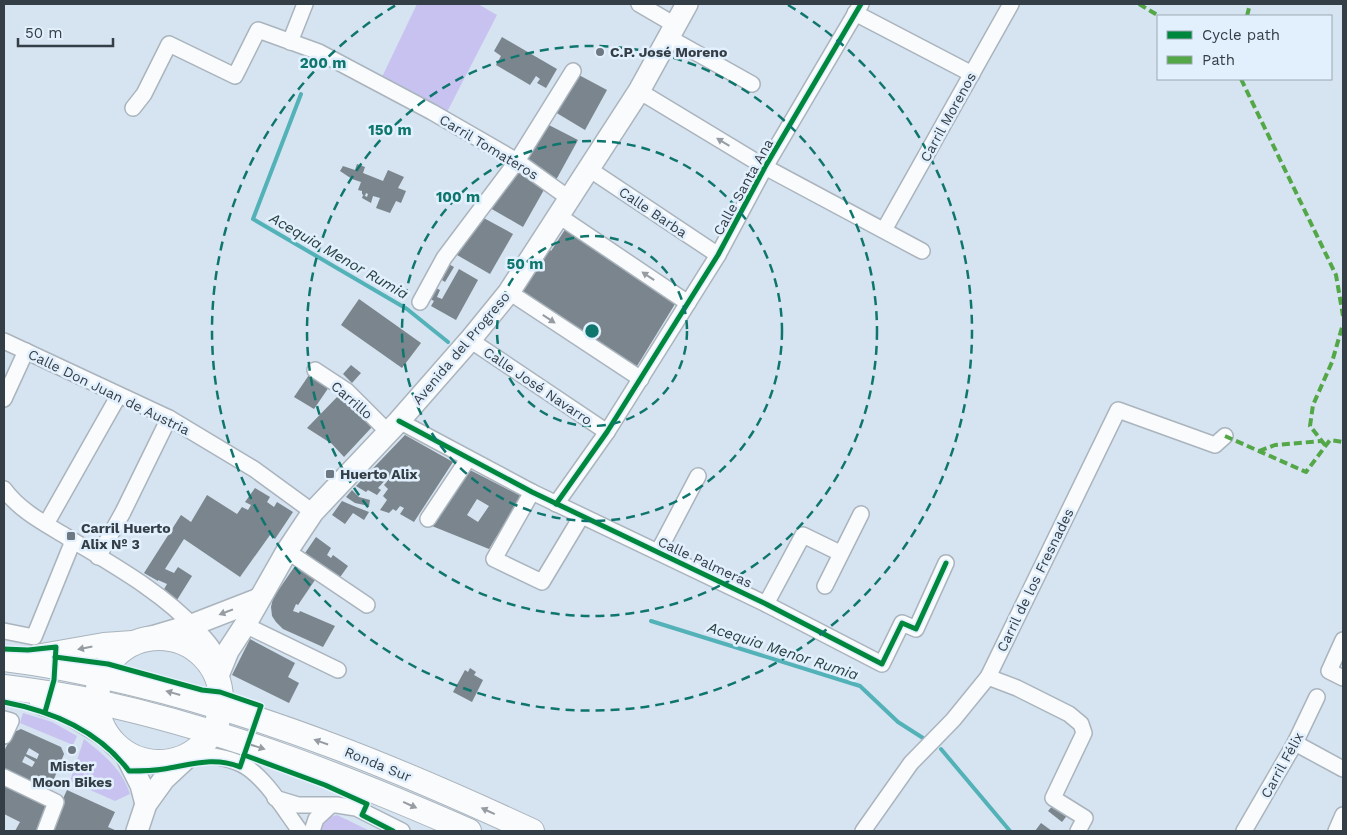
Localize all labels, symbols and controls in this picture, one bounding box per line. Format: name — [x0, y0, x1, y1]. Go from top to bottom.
scale bar — [18, 15, 112, 47]
legend — [1157, 15, 1332, 80]
text: 50 m — [25, 24, 62, 42]
text: Cycle path — [1202, 26, 1280, 44]
place label: C.P. José Moreno — [610, 44, 727, 60]
marker: C.P. José Moreno — [594, 46, 606, 58]
text: Path — [1202, 51, 1235, 69]
text: 200 m — [300, 54, 346, 72]
street label: Carril Morenos — [917, 70, 979, 164]
street label: Carril Tomateros — [437, 111, 541, 183]
text: 150 m — [368, 121, 412, 139]
street label: Calle Santa Ana — [710, 136, 776, 238]
one-way arrow — [717, 137, 730, 146]
street label: Calle Barba — [616, 183, 690, 241]
text: 100 m — [436, 188, 480, 206]
water label: Acequia Menor Rumia — [266, 208, 412, 303]
text: 50 m — [507, 255, 543, 273]
one-way arrow — [641, 271, 654, 281]
street label: Avenida del Progreso — [409, 288, 513, 408]
one-way arrow — [543, 314, 556, 323]
centre of rings — [583, 322, 601, 340]
street label: Calle José Navarro — [481, 344, 595, 428]
street label: Calle Don Juan de Austria — [26, 346, 192, 438]
street label: Carrillo — [328, 378, 376, 422]
place label: Huerto Alix — [340, 466, 418, 482]
marker: Huerto Alix — [324, 468, 336, 480]
street label: Carril de los Fresnades — [993, 506, 1077, 654]
place label: Carril Huerto Alix Nº 3 — [81, 520, 171, 552]
marker: Carril Huerto Alix Nº 3 — [65, 530, 77, 542]
street label: Calle Palmeras — [655, 533, 755, 591]
one-way arrow — [219, 608, 233, 616]
water label: Acequia Menor Rumia — [705, 618, 861, 684]
one-way arrow — [77, 645, 93, 653]
one-way arrow — [166, 689, 181, 697]
street label: Carril Félix — [1257, 729, 1307, 801]
one-way arrow — [314, 738, 329, 745]
street label: Ronda Sur — [342, 743, 414, 785]
marker: Mister Moon Bikes — [66, 744, 78, 756]
one-way arrow — [251, 744, 266, 751]
place label: Mister Moon Bikes — [32, 758, 112, 790]
one-way arrow — [403, 802, 417, 810]
one-way arrow — [481, 806, 495, 814]

